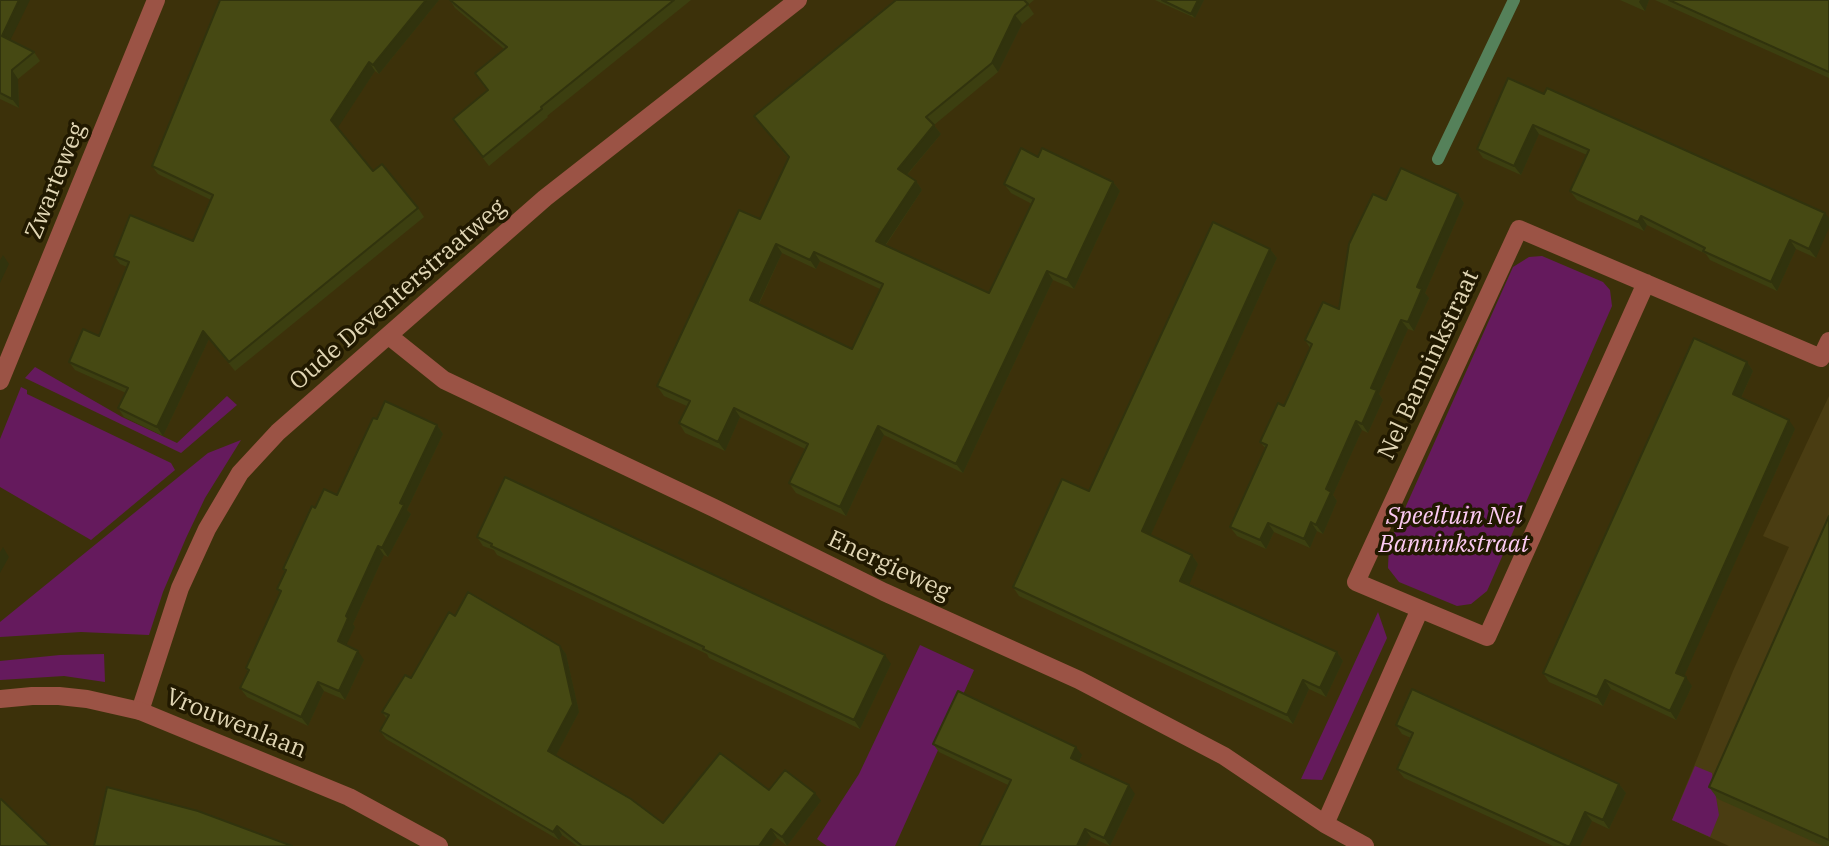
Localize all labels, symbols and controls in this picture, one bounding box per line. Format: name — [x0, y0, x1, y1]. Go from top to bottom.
street label: Zwarteweg — [20, 119, 92, 243]
street label: Oude Deventerstraatweg — [284, 193, 512, 397]
street label: Nel Banninkstraat — [1372, 266, 1486, 464]
park label: Speeltuin Nel Banninkstraat — [1379, 503, 1529, 559]
street label: Energieweg — [823, 525, 955, 607]
street label: Vrouwenlaan — [162, 683, 310, 765]

